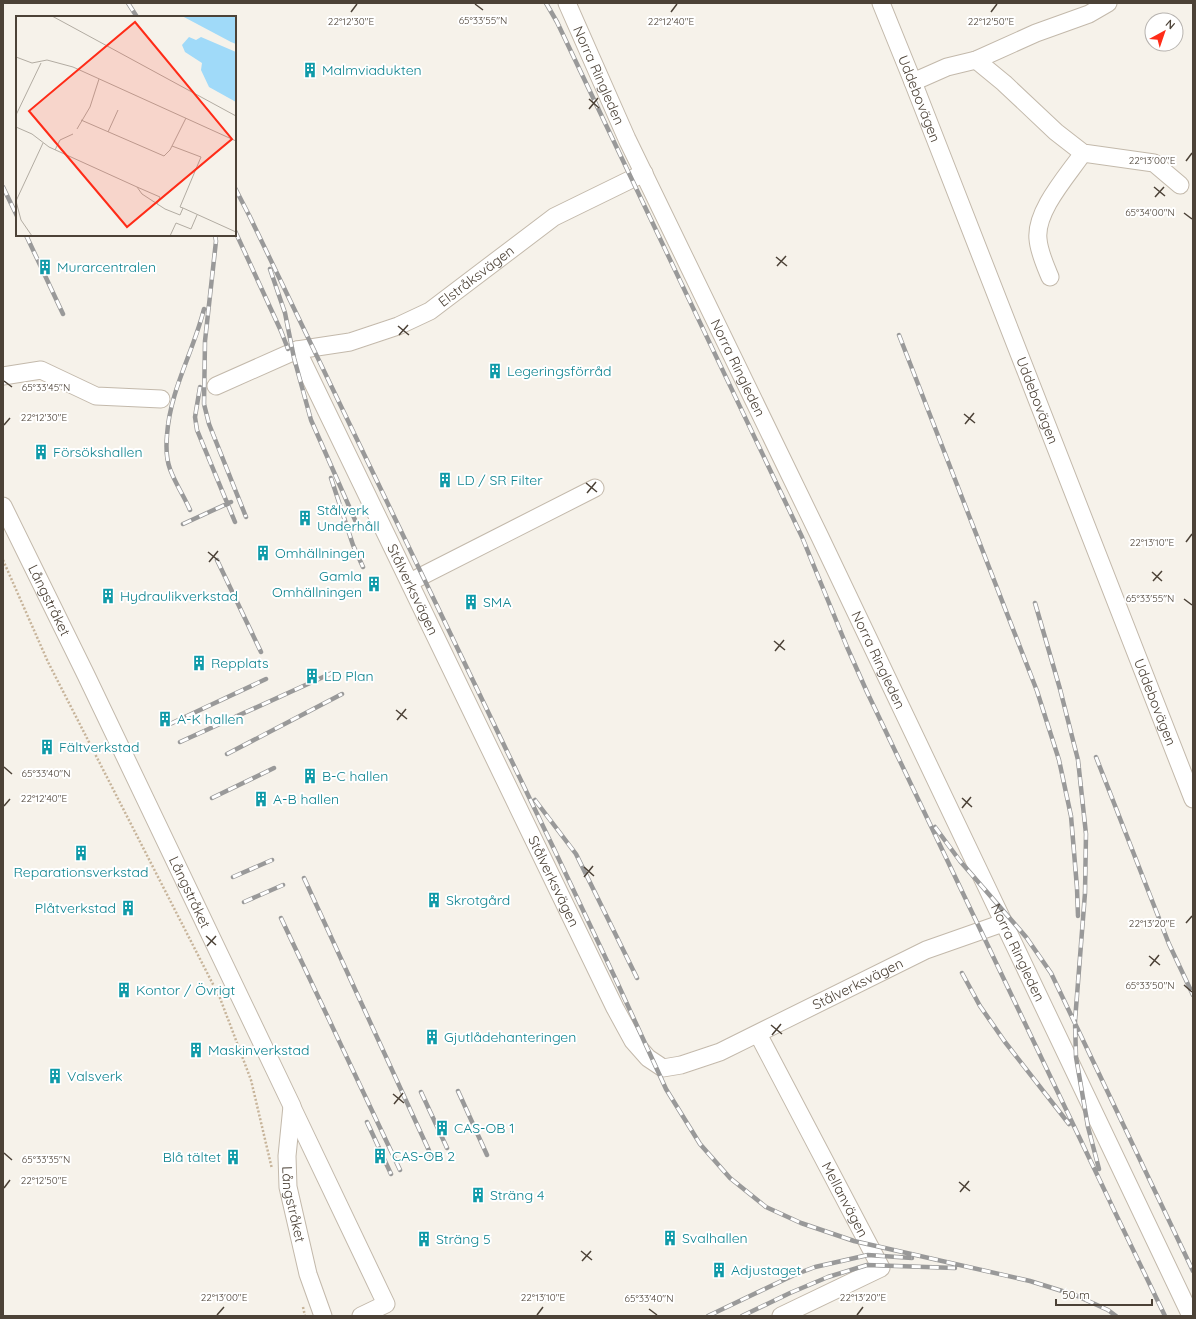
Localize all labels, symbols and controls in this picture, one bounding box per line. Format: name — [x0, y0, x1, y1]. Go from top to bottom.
north arrow — [1144, 12, 1184, 52]
text: 65°33'55"N — [459, 14, 507, 27]
text: 22°12'30"E — [328, 15, 374, 28]
text: 22°12'40"E — [648, 15, 694, 28]
text: 22°12'50"E — [968, 15, 1015, 28]
inset map — [16, 16, 236, 236]
text: N — [1163, 16, 1178, 32]
street label: Norra Ringleden — [569, 23, 629, 128]
street label: Uddebovägen — [894, 52, 945, 145]
building icon: Malmviadukten — [301, 61, 319, 79]
place label: Malmviadukten — [322, 61, 422, 79]
text: 22°13'00"E — [1129, 154, 1176, 167]
text: 65°34'00"N — [1125, 206, 1175, 219]
street label: Elstråksvägen — [435, 242, 518, 311]
building icon: Murarcentralen — [36, 258, 54, 276]
place label: Murarcentralen — [57, 258, 156, 276]
street label: Norra Ringleden — [707, 316, 769, 420]
street label: Uddebovägen — [1012, 354, 1062, 447]
building icon: Legeringsförråd — [486, 362, 504, 380]
place label: Legeringsförråd — [507, 362, 611, 380]
text: 65°33'45"N — [22, 381, 70, 394]
text: 22°12'30"E — [21, 411, 67, 424]
building icon: Försökshallen — [32, 443, 50, 461]
place label: Försökshallen — [53, 443, 143, 461]
building icon: LD / SR Filter — [436, 471, 454, 489]
place label: LD / SR Filter — [457, 471, 543, 489]
place label: Stålverk Underhåll — [317, 501, 380, 535]
building icon: Stålverk Underhåll — [296, 509, 314, 527]
text: 22°13'10"E — [1130, 536, 1175, 549]
street label: Stålverksvägen — [383, 541, 442, 638]
building icon: Omhällningen — [254, 544, 272, 562]
place label: Omhällningen — [275, 544, 365, 562]
street label: Långstråket — [24, 561, 75, 639]
place label: Gamla Omhällningen — [272, 567, 362, 601]
building icon: Gamla Omhällningen — [365, 575, 383, 593]
building icon: Hydraulikverkstad — [99, 587, 117, 605]
place label: Hydraulikverkstad — [120, 587, 238, 605]
text: 65°33'55"N — [1126, 592, 1174, 605]
building icon: SMA — [462, 593, 480, 611]
place label: SMA — [483, 593, 512, 611]
street label: Norra Ringleden — [847, 608, 909, 712]
building icon: Repplats — [190, 654, 208, 672]
place label: Repplats — [211, 654, 268, 672]
street label: Uddebovägen — [1130, 656, 1180, 748]
building icon: LD Plan — [303, 667, 321, 685]
place label: LD Plan — [324, 667, 373, 685]
building icon: A-K hallen — [156, 710, 174, 728]
place label: A-K hallen — [177, 710, 244, 728]
building icon: Fältverkstad — [38, 738, 56, 756]
place label: Fältverkstad — [59, 738, 139, 756]
text: 65°33'40"N — [22, 767, 70, 780]
building icon: B-C hallen — [301, 767, 319, 785]
place label: B-C hallen — [322, 767, 388, 785]
building icon: A-B hallen — [252, 790, 270, 808]
place label: A-B hallen — [273, 790, 339, 808]
text: 22°12'40"E — [21, 792, 67, 805]
street label: Stålverksvägen — [524, 833, 583, 930]
building icon: Reparationsverkstad — [72, 844, 90, 862]
street label: Långstråket — [165, 853, 215, 931]
place label: Reparationsverkstad — [13, 863, 149, 881]
building icon: Skrotgård — [425, 891, 443, 909]
place label: Skrotgård — [446, 891, 510, 909]
place label: Plåtverkstad — [35, 899, 116, 917]
building icon: Plåtverkstad — [119, 899, 137, 917]
street label: Norra Ringleden — [987, 900, 1049, 1004]
text: 22°13'20"E — [1129, 917, 1175, 930]
street label: Stålverksvägen — [809, 954, 906, 1014]
text: 65°33'50"N — [1125, 979, 1175, 992]
building icon: Kontor / Övrigt — [115, 981, 133, 999]
place label: Kontor / Övrigt — [136, 981, 235, 999]
building icon: Gjutlådehanteringen — [423, 1028, 441, 1046]
place label: Gjutlådehanteringen — [444, 1028, 576, 1046]
building icon: Maskinverkstad — [187, 1041, 205, 1059]
place label: Maskinverkstad — [208, 1041, 309, 1059]
building icon: Valsverk — [46, 1067, 64, 1085]
place label: Valsverk — [67, 1067, 123, 1085]
building icon: CAS-OB 1 — [433, 1119, 451, 1137]
place label: CAS-OB 1 — [454, 1119, 514, 1137]
building icon: CAS-OB 2 — [371, 1147, 389, 1165]
place label: CAS-OB 2 — [392, 1147, 455, 1165]
place label: Blå tältet — [163, 1148, 221, 1166]
building icon: Blå tältet — [224, 1148, 242, 1166]
text: 65°33'35"N — [22, 1153, 70, 1166]
street label: Mellanvägen — [818, 1159, 872, 1240]
street label: Långstråket — [278, 1166, 309, 1244]
text: 22°12'50"E — [21, 1174, 68, 1187]
building icon: Sträng 4 — [469, 1186, 487, 1204]
place label: Sträng 4 — [490, 1186, 544, 1204]
building icon: Svalhallen — [661, 1229, 679, 1247]
place label: Svalhallen — [682, 1229, 748, 1247]
building icon: Sträng 5 — [415, 1230, 433, 1248]
place label: Sträng 5 — [436, 1230, 491, 1248]
building icon: Adjustaget — [710, 1261, 728, 1279]
place label: Adjustaget — [731, 1261, 801, 1279]
scale bar — [1056, 1281, 1152, 1307]
text: 50 m — [1062, 1287, 1090, 1302]
text: 22°13'00"E — [201, 1291, 248, 1304]
text: 22°13'10"E — [521, 1291, 566, 1304]
text: 22°13'20"E — [840, 1291, 886, 1304]
text: 65°33'40"N — [625, 1292, 673, 1305]

